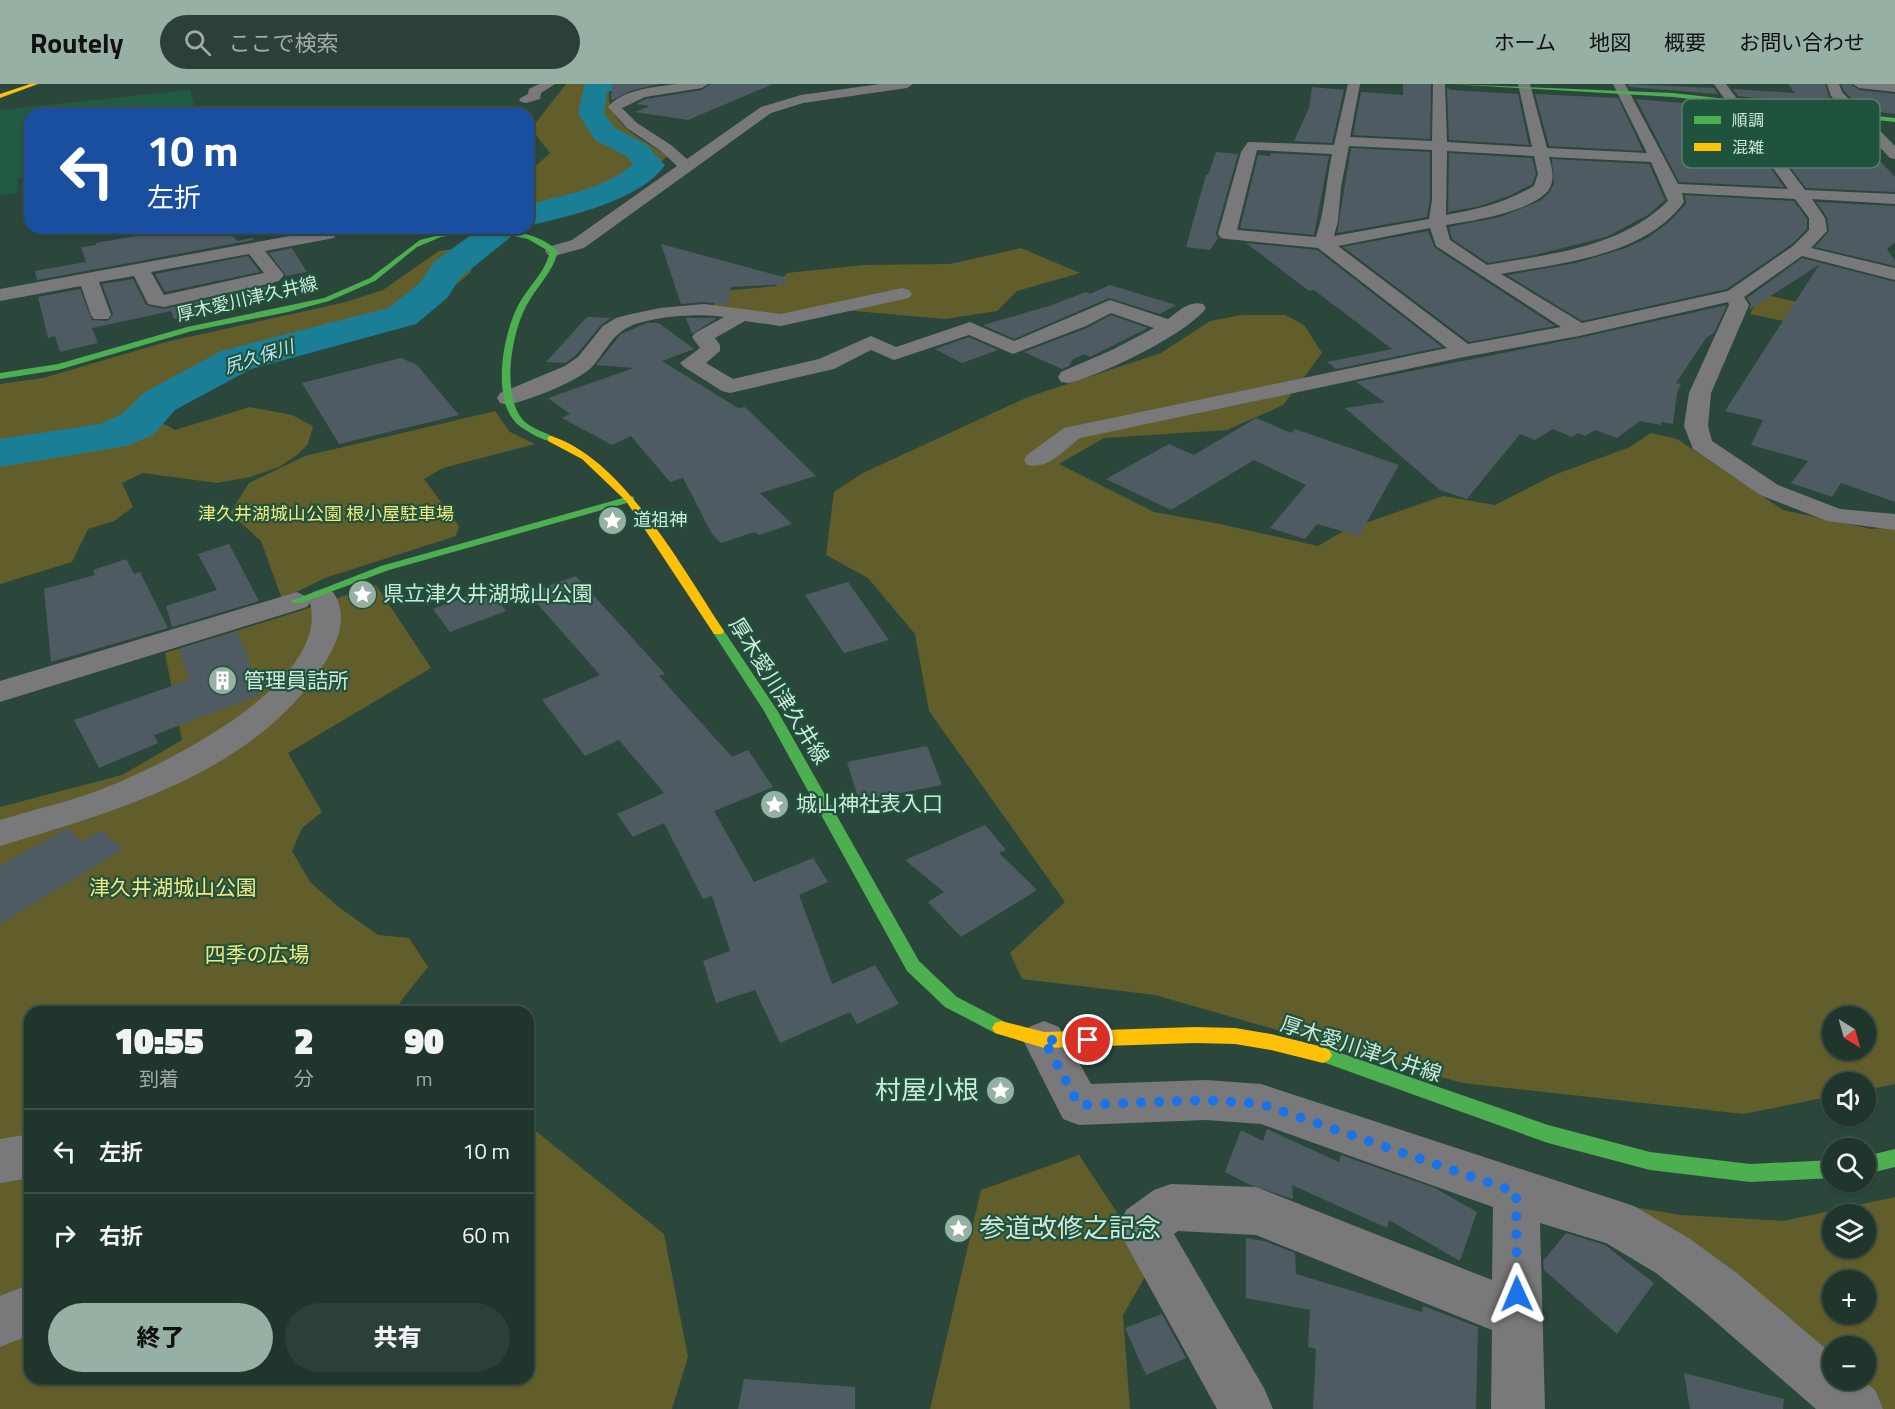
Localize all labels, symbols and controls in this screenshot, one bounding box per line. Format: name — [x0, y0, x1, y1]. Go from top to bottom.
search box — [160, 15, 580, 69]
text: Routely — [30, 21, 124, 64]
icon: search — [181, 26, 214, 59]
text: ここで検索 — [229, 26, 339, 60]
text: ホーム — [1494, 26, 1556, 58]
text: 地図 — [1589, 26, 1631, 58]
text: 概要 — [1664, 26, 1706, 58]
text: お問い合わせ — [1739, 26, 1865, 58]
legend — [1682, 99, 1880, 168]
text: 順調 — [1732, 108, 1764, 132]
text: 10 m — [147, 118, 239, 182]
icon: left — [48, 132, 126, 210]
text: 混雑 — [1732, 135, 1764, 159]
text: 左折 — [147, 176, 201, 217]
street label: 厚木愛川津久井線 — [174, 269, 320, 328]
water label: 尻久保川 — [220, 332, 299, 380]
park label: 津久井湖城山公園 根小屋駐車場 — [198, 500, 454, 527]
place icon: 道祖神 — [596, 504, 628, 536]
place label: 道祖神 — [633, 506, 687, 533]
place label: 県立津久井湖城山公園 — [383, 577, 593, 609]
place icon: 県立津久井湖城山公園 — [346, 578, 378, 610]
street label: 厚木愛川津久井線 — [722, 611, 838, 770]
place label: 管理員詰所 — [244, 664, 349, 696]
building icon: 管理員詰所 — [207, 665, 239, 697]
place label: 城山神社表入口 — [796, 787, 943, 819]
place icon: 城山神社表入口 — [759, 788, 791, 820]
park label: 津久井湖城山公園 — [89, 871, 257, 903]
park label: 四季の広場 — [205, 938, 310, 970]
north arrow — [1822, 1006, 1876, 1060]
map controls — [1822, 1006, 1876, 1390]
street label: 厚木愛川津久井線 — [1276, 1007, 1446, 1089]
text: 10:55 — [114, 1013, 204, 1068]
text: 2 — [294, 1013, 314, 1068]
text: 90 — [404, 1013, 444, 1068]
pin — [1062, 1014, 1113, 1065]
icon: arrive — [1071, 1023, 1104, 1056]
text: 到着 — [139, 1063, 179, 1094]
text: 分 — [294, 1063, 314, 1094]
text: m — [416, 1063, 432, 1094]
place label: 村屋小根 — [875, 1070, 979, 1109]
button: sound — [1822, 1072, 1876, 1126]
place icon: 村屋小根 — [984, 1074, 1016, 1106]
text: 10 m — [462, 1134, 510, 1168]
icon: left — [48, 1135, 81, 1168]
text: 左折 — [99, 1135, 143, 1169]
button: search — [1822, 1138, 1876, 1192]
button: layers — [1822, 1204, 1876, 1258]
place label: 参道改修之記念 — [979, 1208, 1161, 1247]
place icon: 参道改修之記念 — [942, 1212, 974, 1244]
text: 60 m — [462, 1218, 510, 1252]
icon: right — [48, 1219, 81, 1252]
text: 右折 — [99, 1219, 143, 1253]
position arrow — [1485, 1262, 1549, 1326]
button: + — [1822, 1270, 1876, 1324]
button: 終了 — [48, 1303, 273, 1372]
button: 共有 — [285, 1303, 510, 1372]
button: − — [1822, 1336, 1876, 1390]

